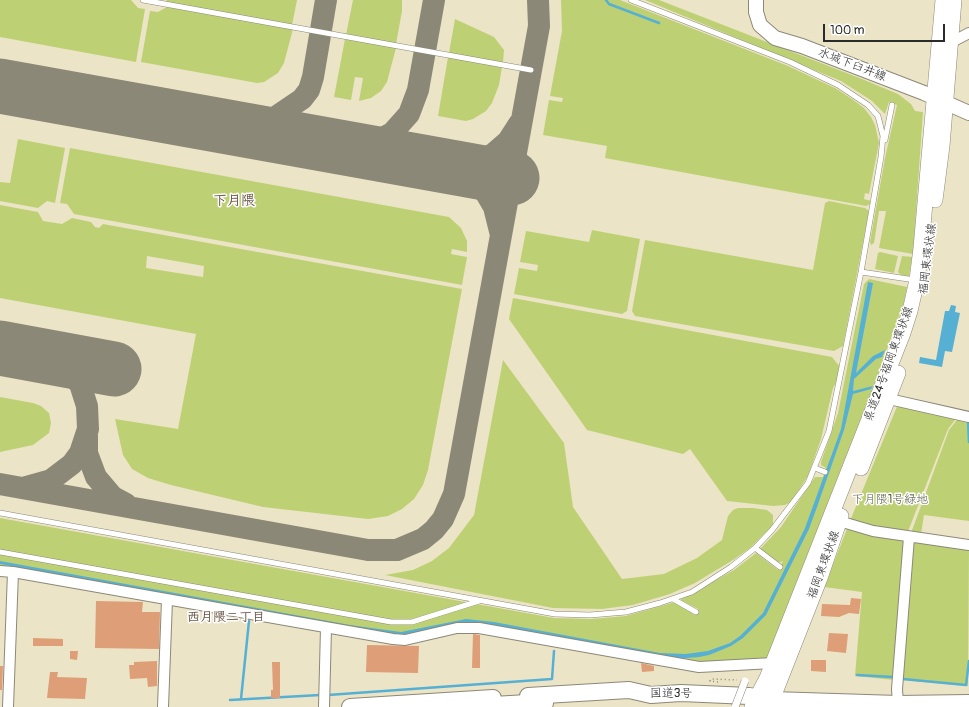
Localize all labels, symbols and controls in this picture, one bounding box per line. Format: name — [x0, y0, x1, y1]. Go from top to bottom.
scale bar — [825, 16, 947, 42]
text: 100 m — [830, 23, 864, 38]
street label: 水城下臼井線 — [816, 45, 888, 85]
district label: 下月隈 — [213, 193, 255, 209]
street label: 福岡東環状線 — [916, 222, 940, 296]
street label: 県道24号福岡東環状線 — [861, 304, 917, 424]
park label: 下月隈1号緑地 — [852, 493, 928, 507]
street label: 福岡東環状線 — [805, 529, 843, 601]
district label: 西月隈二丁目 — [187, 610, 265, 626]
street label: 国道3号 — [650, 687, 692, 701]

